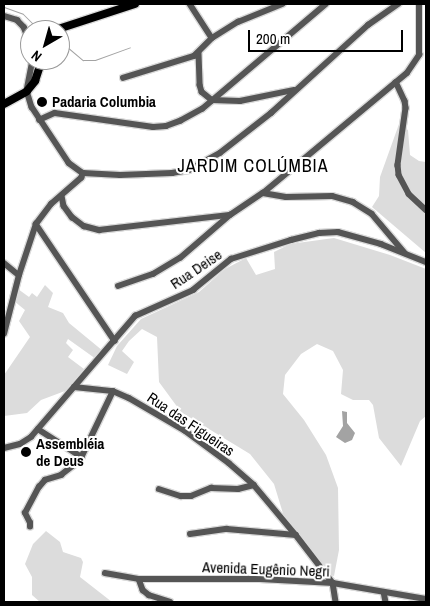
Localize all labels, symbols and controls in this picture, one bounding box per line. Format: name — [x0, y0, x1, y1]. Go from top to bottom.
north arrow — [20, 20, 70, 70]
scale bar — [250, 20, 405, 52]
text: 200 m — [256, 28, 290, 49]
text: N — [28, 46, 45, 66]
place label: Padaria Columbia — [52, 93, 156, 111]
marker: Padaria Columbia — [36, 96, 48, 108]
district label: JARDIM COLÚMBIA — [176, 155, 330, 177]
street label: Rua Deise — [167, 245, 225, 293]
street label: Rua das Figueiras — [144, 388, 238, 460]
place label: Assembléia de Deus — [36, 434, 104, 469]
marker: Assembléia de Deus — [20, 446, 32, 458]
street label: Avenida Eugênio Negri — [202, 558, 330, 580]

